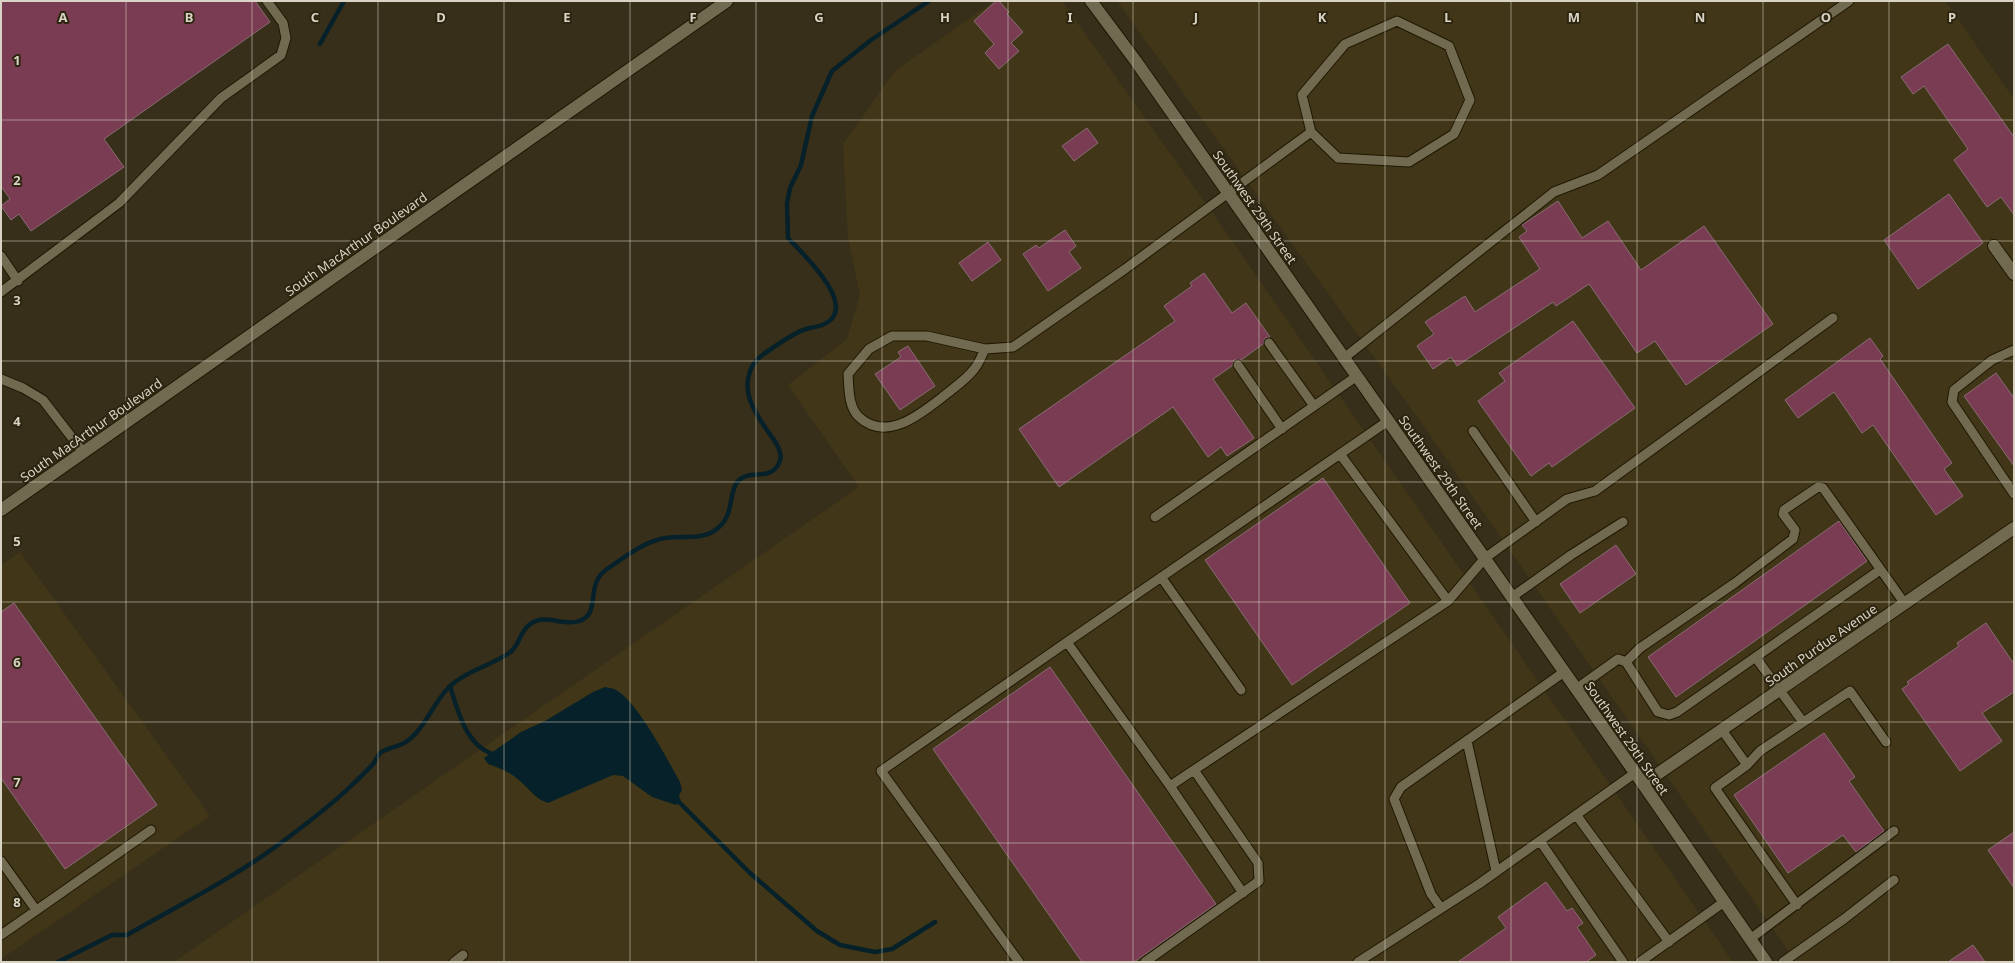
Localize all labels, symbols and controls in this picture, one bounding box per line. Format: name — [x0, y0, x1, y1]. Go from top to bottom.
text: A — [59, 8, 68, 26]
text: B — [185, 8, 193, 26]
text: C — [311, 8, 319, 26]
text: D — [436, 8, 446, 26]
text: E — [563, 8, 571, 26]
text: F — [689, 8, 697, 26]
text: G — [814, 8, 824, 26]
text: H — [940, 8, 950, 26]
text: I — [1067, 8, 1073, 26]
text: J — [1193, 8, 1198, 26]
text: K — [1318, 8, 1327, 26]
text: L — [1444, 8, 1452, 26]
text: M — [1568, 8, 1580, 26]
text: N — [1695, 8, 1705, 26]
text: O — [1821, 8, 1831, 26]
text: P — [1948, 8, 1956, 26]
text: 1 — [13, 51, 21, 69]
street label: Southwest 29th Street — [1209, 147, 1301, 268]
text: 2 — [13, 171, 21, 189]
street label: South MacArthur Boulevard — [281, 188, 431, 300]
text: 3 — [13, 291, 21, 309]
street label: South MacArthur Boulevard — [16, 374, 166, 486]
text: 4 — [13, 412, 21, 430]
street label: Southwest 29th Street — [1395, 412, 1487, 533]
text: 5 — [13, 532, 21, 550]
street label: South Purdue Avenue — [1762, 600, 1880, 690]
text: 6 — [13, 653, 21, 671]
street label: Southwest 29th Street — [1581, 678, 1673, 799]
text: 7 — [13, 773, 21, 791]
text: 8 — [13, 893, 21, 911]

